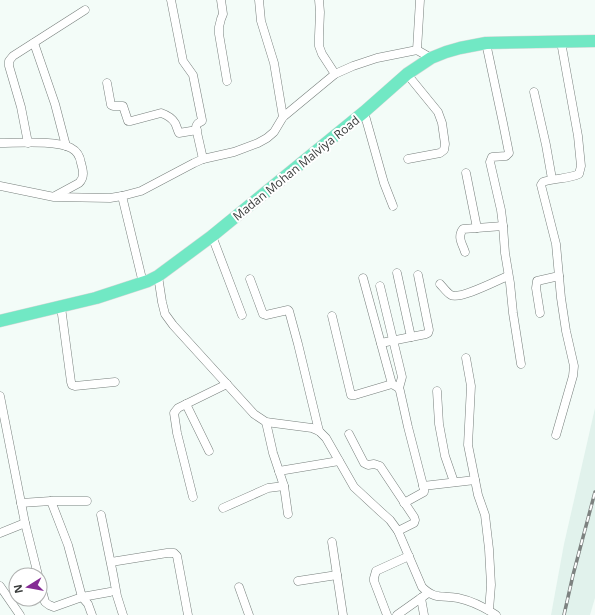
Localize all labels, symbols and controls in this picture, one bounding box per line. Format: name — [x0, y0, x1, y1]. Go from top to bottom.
street label: Madan Mohan Malviya Road — [229, 112, 363, 224]
north arrow — [8, 567, 48, 607]
text: N — [9, 583, 26, 595]

